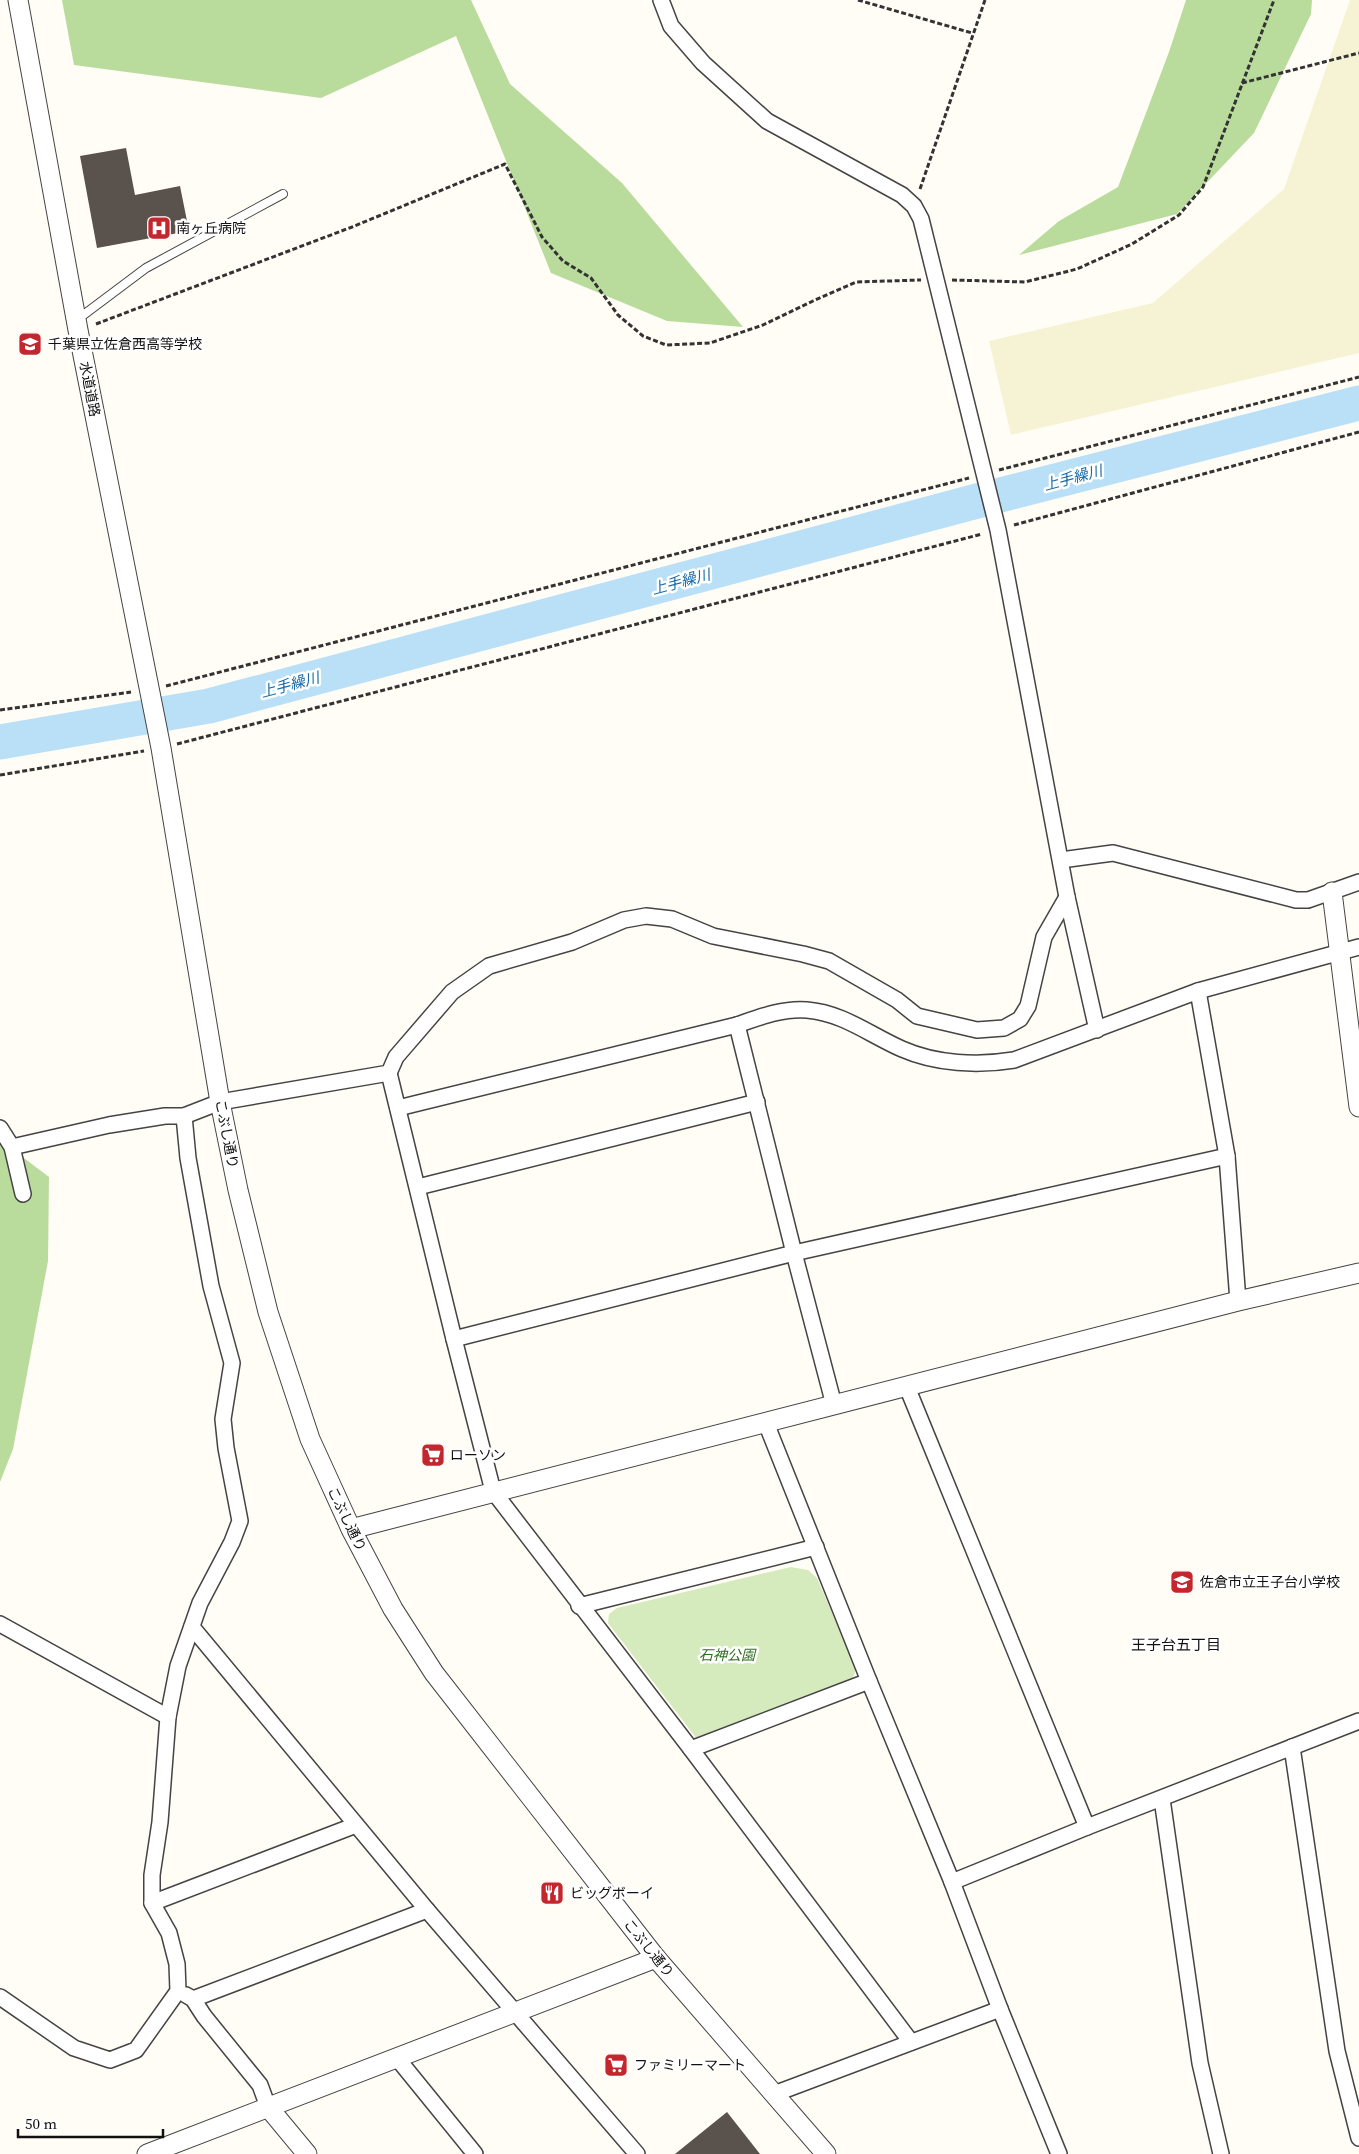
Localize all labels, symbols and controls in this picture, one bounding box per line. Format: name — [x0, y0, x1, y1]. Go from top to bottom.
hospital icon: 南ヶ丘病院 — [146, 215, 172, 241]
place label: 南ヶ丘病院 — [176, 218, 246, 238]
school or university icon: 千葉県立佐倉西高等学校 — [17, 331, 43, 357]
place label: 千葉県立佐倉西高等学校 — [48, 334, 202, 354]
street label: 水道道路 — [75, 360, 105, 418]
water label: 上手繰川 — [1041, 459, 1106, 495]
water label: 上手繰川 — [649, 563, 714, 599]
water label: 上手繰川 — [258, 666, 323, 702]
street label: こぶし通り — [211, 1098, 243, 1170]
supermarket icon: ローソン — [420, 1442, 446, 1468]
place label: ローソン — [450, 1445, 506, 1465]
street label: こぶし通り — [323, 1483, 371, 1555]
school or university icon: 佐倉市立王子台小学校 — [1169, 1569, 1195, 1595]
place label: 佐倉市立王子台小学校 — [1200, 1572, 1340, 1592]
district label: 王子台五丁目 — [1131, 1634, 1221, 1655]
park label: 石神公園 — [699, 1645, 757, 1665]
restaurant icon: ビッグボーイ — [539, 1880, 565, 1906]
place label: ビッグボーイ — [570, 1883, 654, 1903]
street label: こぶし通り — [619, 1915, 679, 1981]
supermarket icon: ファミリーマート — [603, 2052, 629, 2078]
place label: ファミリーマート — [634, 2055, 746, 2075]
scale bar — [18, 2106, 162, 2138]
text: 50 m — [25, 2113, 57, 2134]

